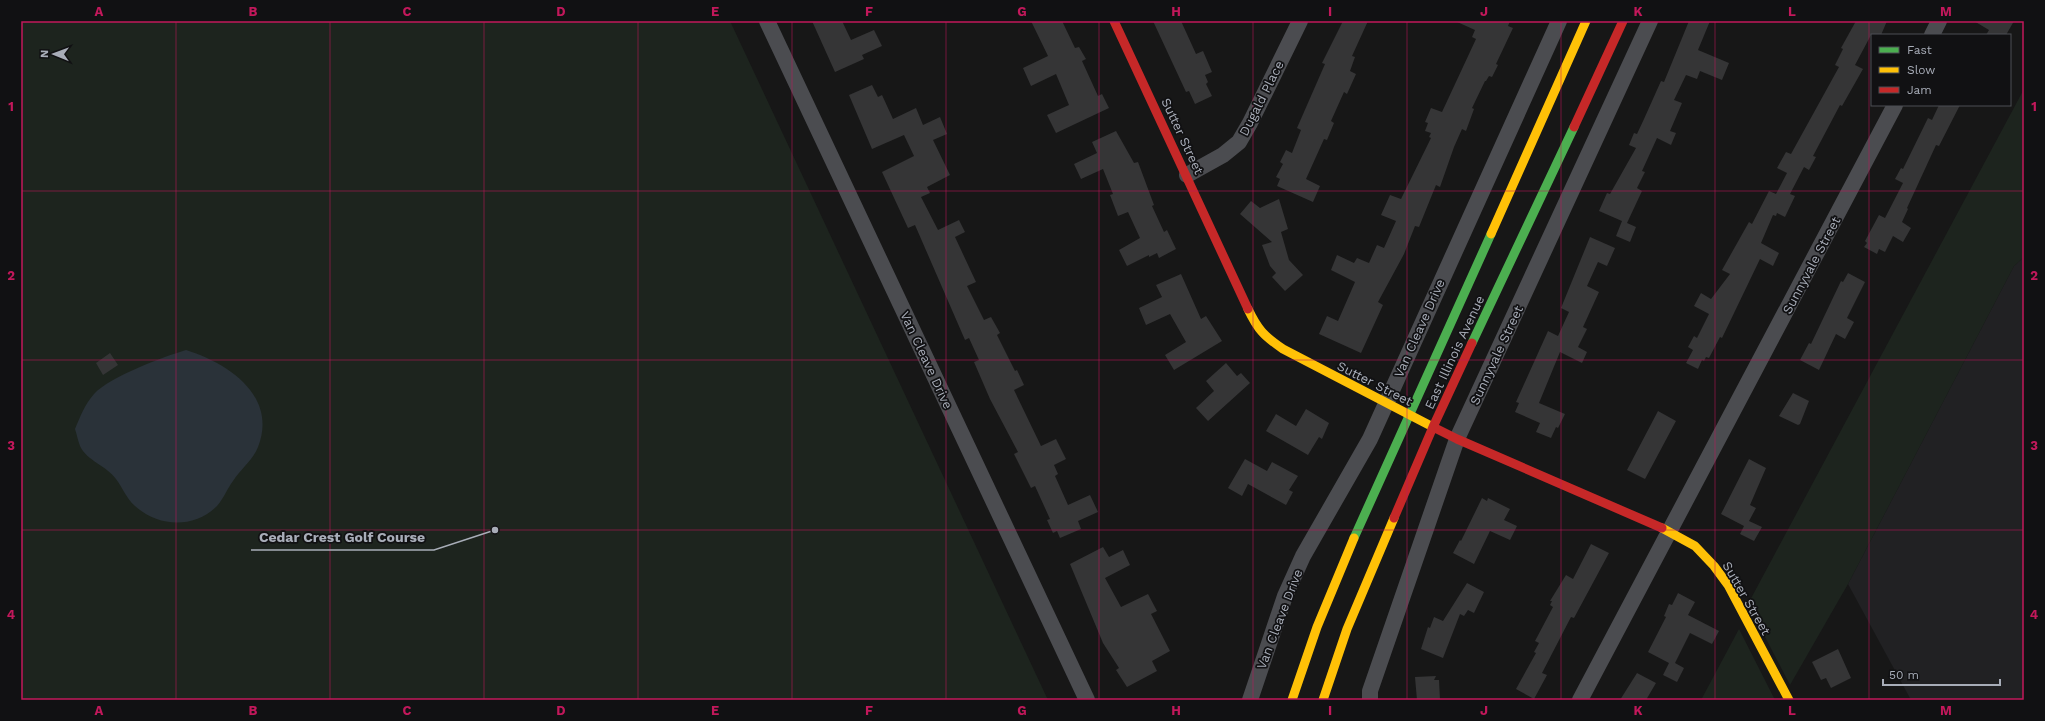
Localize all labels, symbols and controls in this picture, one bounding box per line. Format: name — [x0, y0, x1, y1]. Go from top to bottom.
text: A — [95, 4, 104, 19]
text: B — [249, 4, 258, 19]
text: C — [403, 4, 412, 19]
text: D — [556, 4, 566, 19]
text: E — [711, 4, 719, 19]
text: F — [865, 4, 873, 19]
text: G — [1017, 4, 1027, 19]
text: H — [1171, 4, 1181, 19]
text: I — [1328, 4, 1332, 19]
text: J — [1480, 4, 1488, 19]
text: K — [1633, 4, 1643, 19]
text: L — [1788, 4, 1796, 19]
text: M — [1940, 4, 1952, 19]
north arrow — [34, 34, 74, 74]
legend — [1871, 34, 2011, 106]
text: Fast — [1907, 43, 1932, 57]
text: N — [38, 50, 51, 58]
street label: Dugald Place — [1236, 58, 1287, 138]
text: Slow — [1907, 63, 1935, 77]
text: Jam — [1907, 83, 1932, 97]
street label: Sutter Street — [1158, 96, 1207, 177]
text: 1 — [8, 99, 14, 114]
text: 1 — [2031, 99, 2037, 114]
street label: Sunnyvale Street — [1779, 214, 1844, 316]
text: 2 — [7, 268, 15, 283]
text: 2 — [2030, 268, 2038, 283]
street label: Van Cleave Drive — [1391, 277, 1448, 380]
street label: East Illinois Avenue — [1422, 293, 1487, 411]
street label: Sunnyvale Street — [1467, 303, 1526, 407]
street label: Van Cleave Drive — [897, 309, 956, 411]
street label: Sutter Street — [1335, 358, 1415, 409]
text: 3 — [7, 438, 15, 453]
text: 3 — [2030, 438, 2038, 453]
callout: Cedar Crest Golf Course — [251, 524, 434, 550]
text: Cedar Crest Golf Course — [259, 529, 425, 545]
street label: Sutter Street — [1719, 559, 1774, 638]
street label: Van Cleave Drive — [1253, 567, 1305, 671]
text: 4 — [7, 607, 16, 622]
text: 4 — [2030, 607, 2039, 622]
scale bar — [1883, 661, 2000, 687]
text: 50 m — [1889, 668, 1919, 682]
text: A — [95, 703, 104, 718]
text: B — [249, 703, 258, 718]
text: C — [403, 703, 412, 718]
text: D — [556, 703, 566, 718]
text: E — [711, 703, 719, 718]
text: F — [865, 703, 873, 718]
text: G — [1017, 703, 1027, 718]
text: H — [1171, 703, 1181, 718]
text: I — [1328, 703, 1332, 718]
text: J — [1480, 703, 1488, 718]
text: K — [1633, 703, 1643, 718]
text: L — [1788, 703, 1796, 718]
text: M — [1940, 703, 1952, 718]

